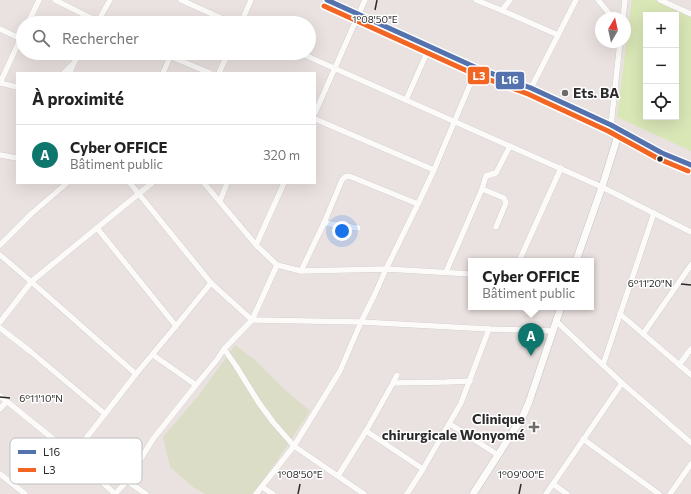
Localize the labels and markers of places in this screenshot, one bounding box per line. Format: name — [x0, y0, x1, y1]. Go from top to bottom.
place label: Ets. BA — [573, 84, 619, 101]
marker: Ets. BA — [560, 88, 570, 98]
unlabelled marker — [655, 154, 665, 164]
pin: A — [518, 323, 544, 356]
place label: Clinique chirurgicale Wonyomé — [382, 410, 525, 443]
marker: Clinique chirurgicale Wonyomé — [528, 421, 540, 433]

